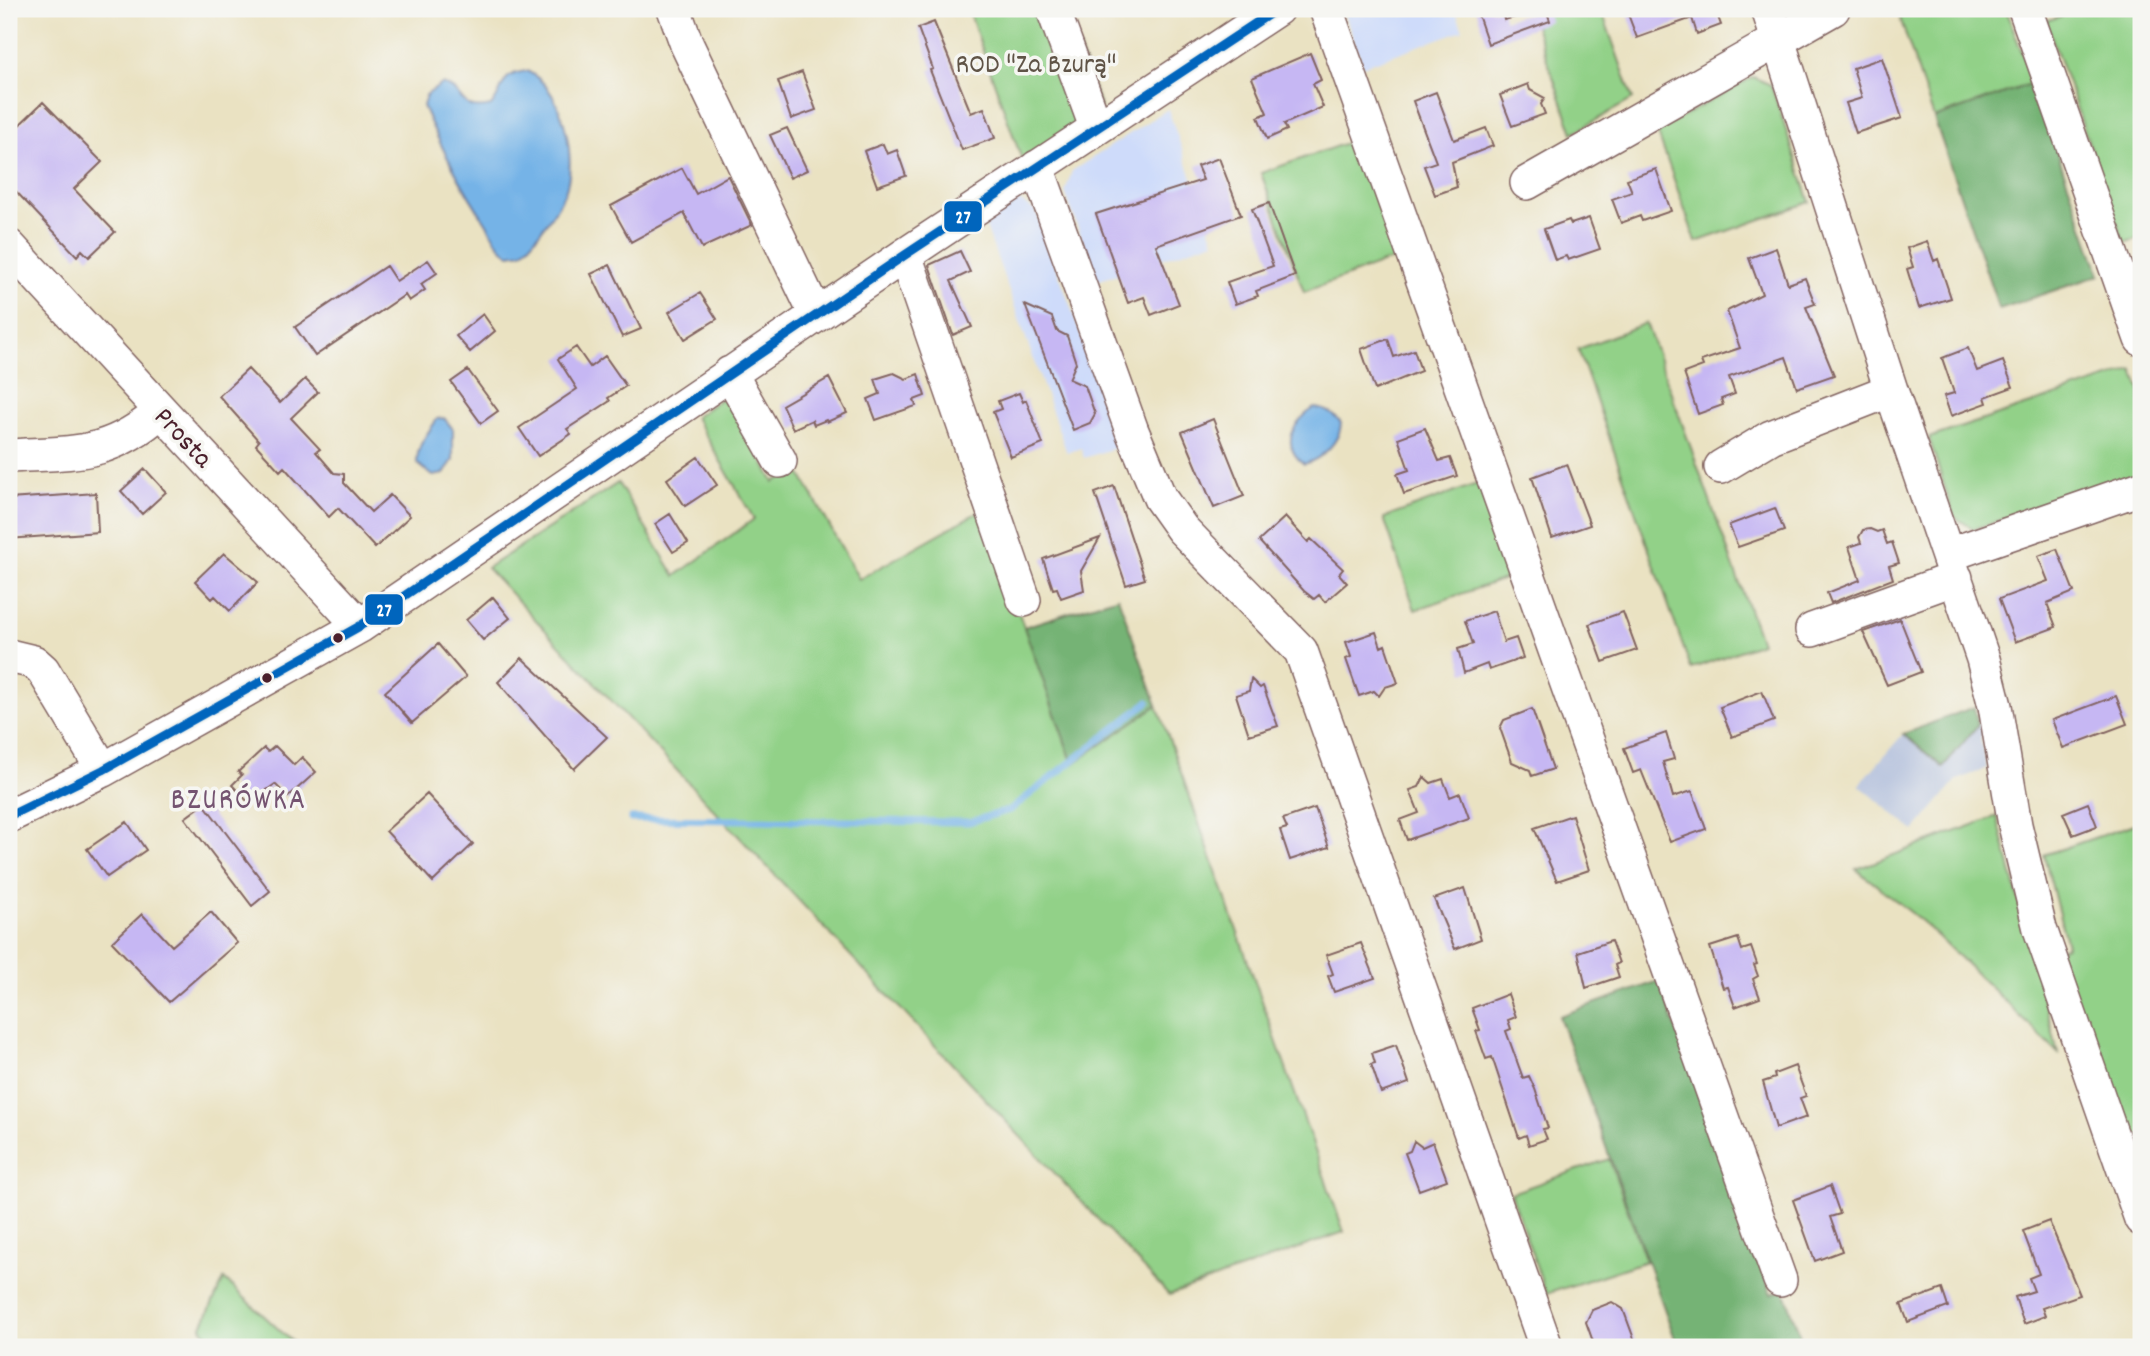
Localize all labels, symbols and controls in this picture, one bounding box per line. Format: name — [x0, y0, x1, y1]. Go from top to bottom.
park label: ROD "Za Bzurą" — [955, 47, 1117, 87]
line badge: 27 — [943, 200, 983, 233]
text: 27 — [955, 206, 971, 233]
street label: Prosta — [143, 400, 221, 480]
line badge: 27 — [364, 593, 404, 626]
text: 27 — [376, 599, 392, 626]
unlabelled marker — [331, 631, 345, 645]
unlabelled marker — [260, 671, 274, 685]
district label: BZURÓWKA — [171, 781, 307, 824]

